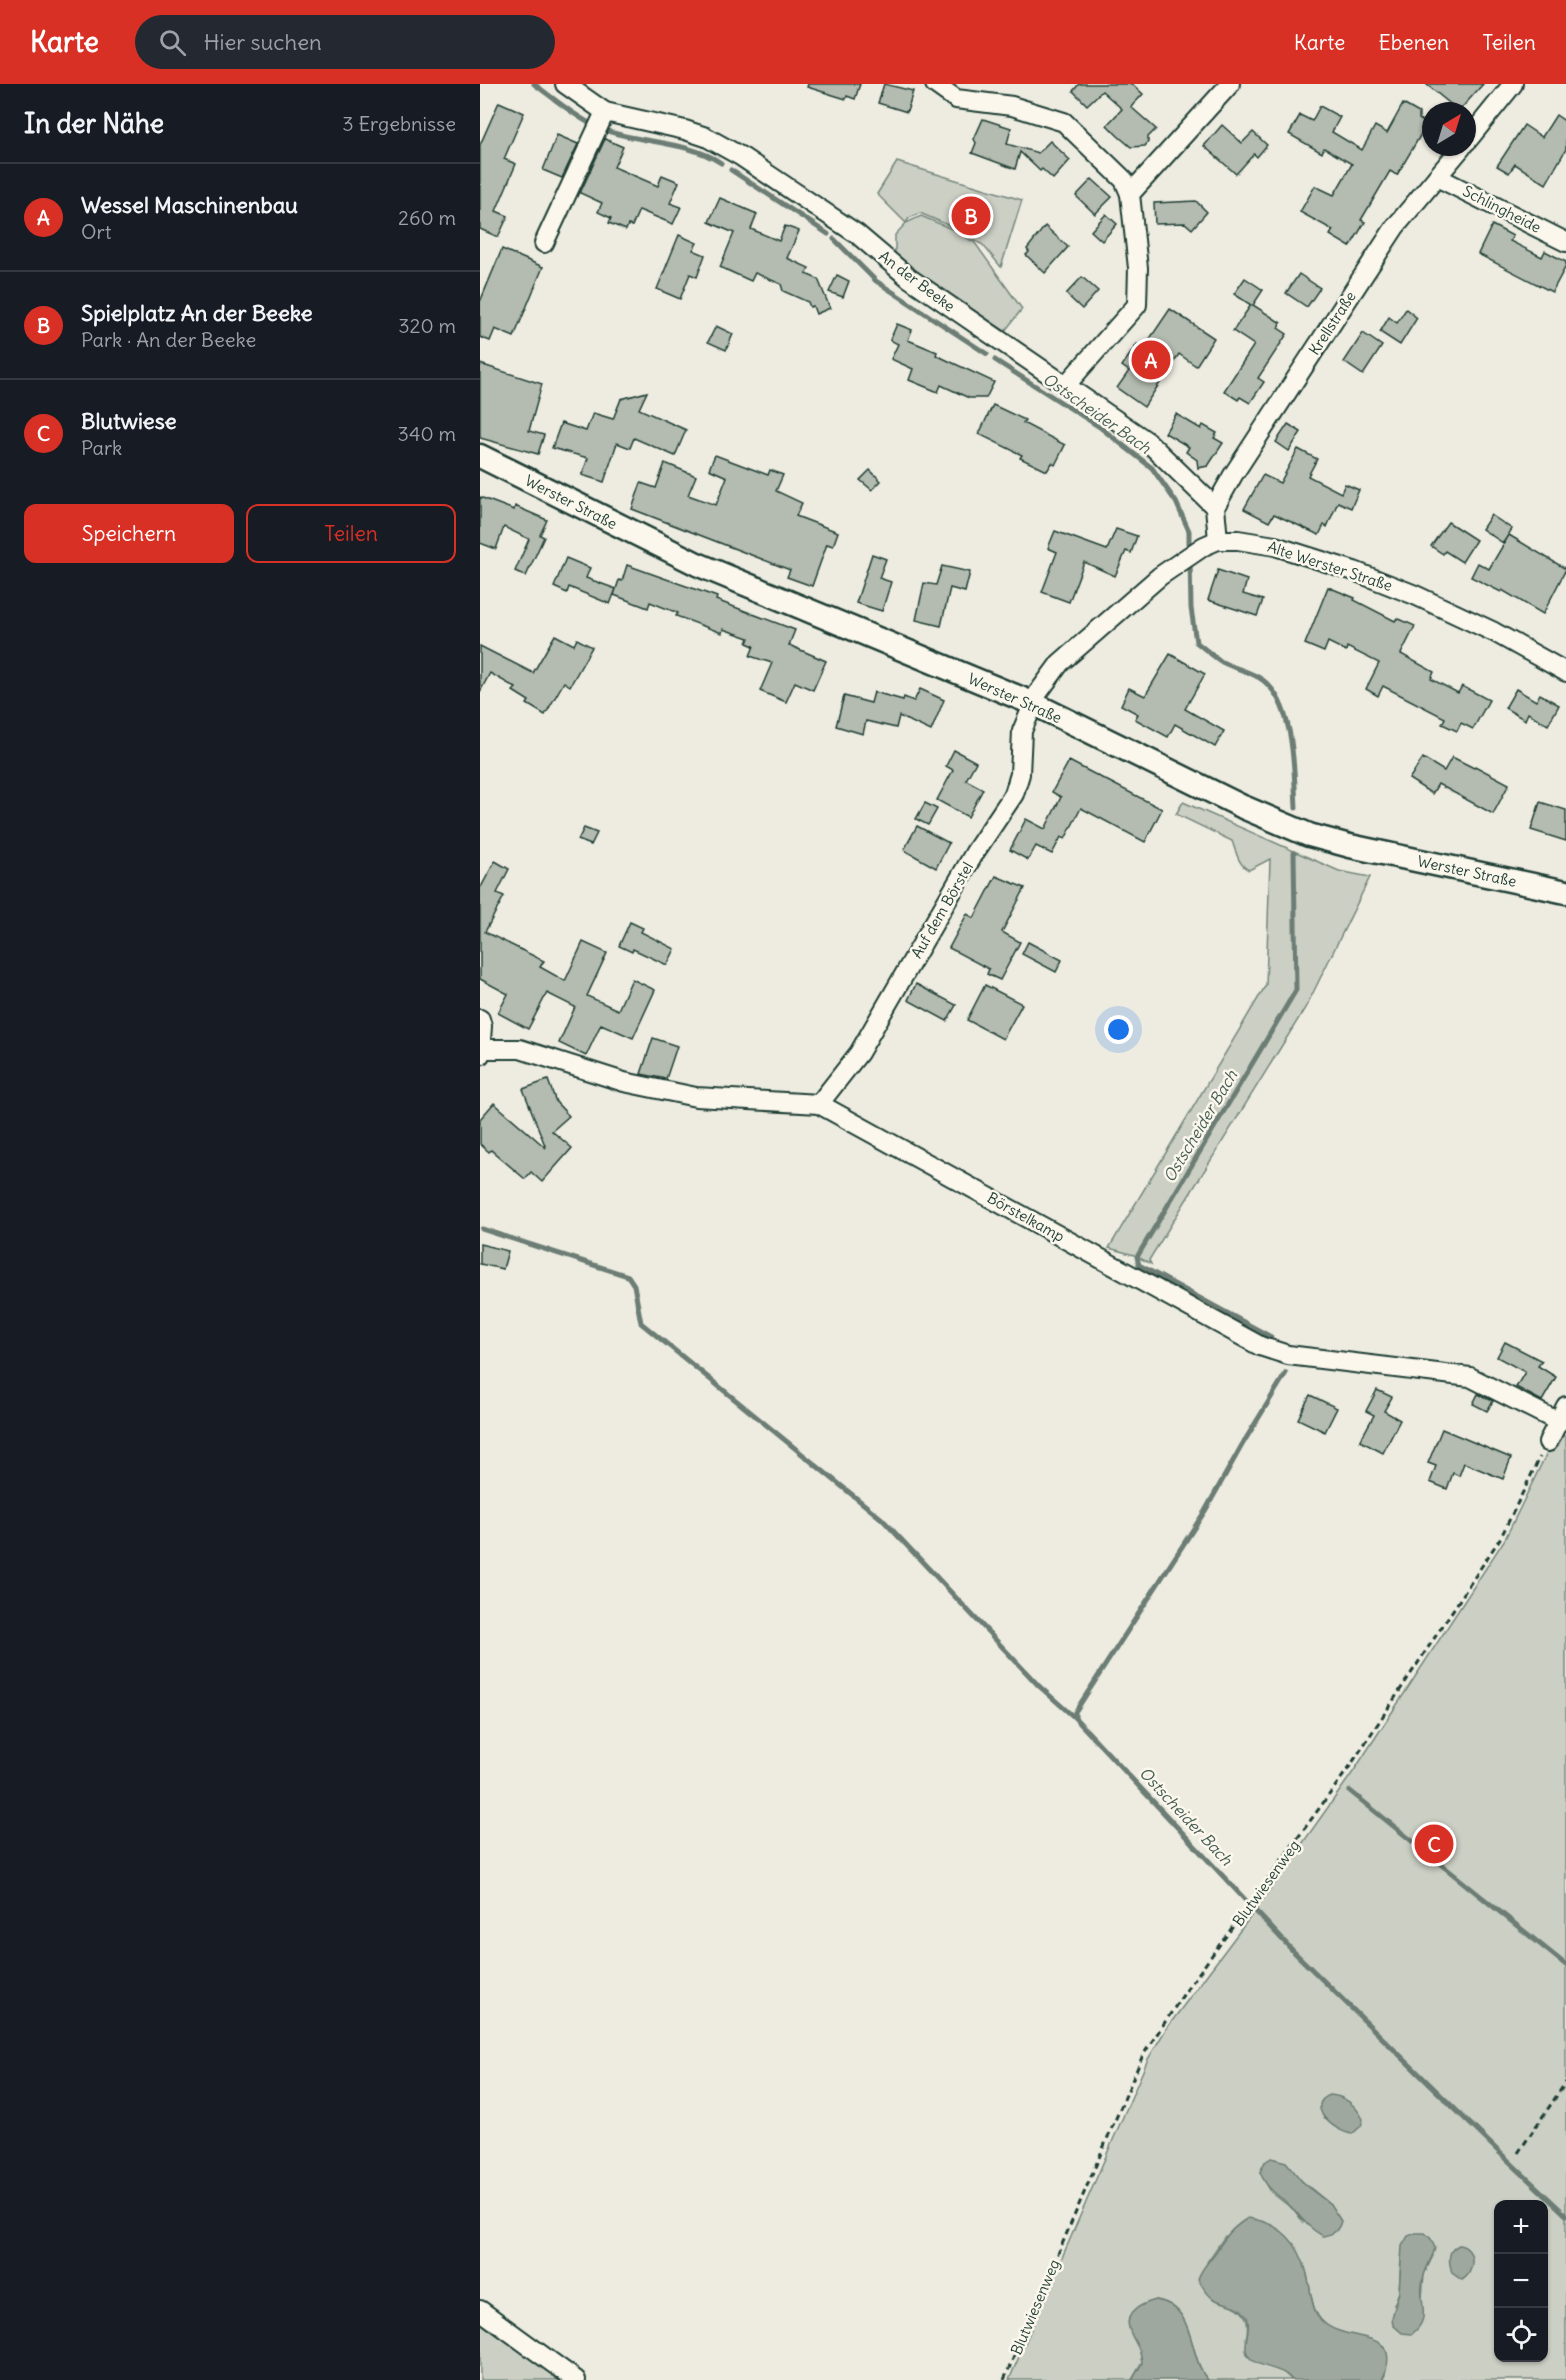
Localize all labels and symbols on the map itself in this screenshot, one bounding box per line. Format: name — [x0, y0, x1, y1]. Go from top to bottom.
north arrow — [1422, 102, 1476, 156]
street label: Schlingheide — [1460, 181, 1544, 237]
pin: B — [952, 194, 990, 238]
street label: An der Beeke — [875, 246, 959, 316]
street label: Krellstraße — [1304, 287, 1360, 359]
pin: A — [1132, 338, 1170, 382]
water label: Ostscheider Bach — [1039, 368, 1155, 458]
street label: Werster Straße — [522, 471, 620, 533]
street label: Alte Werster Straße — [1265, 537, 1395, 595]
street label: Werster Straße — [965, 669, 1065, 727]
street label: Werster Straße — [1416, 851, 1518, 891]
street label: Auf dem Börstel — [907, 858, 977, 962]
your location — [1104, 1015, 1133, 1044]
water label: Ostscheider Bach — [1159, 1066, 1242, 1186]
street label: Börstelkamp — [984, 1188, 1068, 1246]
water label: Ostscheider Bach — [1135, 1763, 1237, 1870]
pin: C — [1414, 1822, 1454, 1866]
street label: Blutwiesenweg — [1228, 1836, 1304, 1930]
street label: Blutwiesenweg — [1006, 2256, 1064, 2358]

